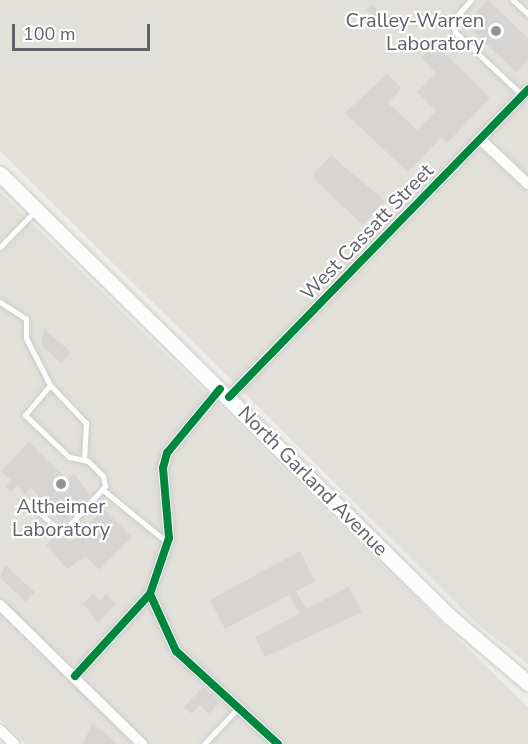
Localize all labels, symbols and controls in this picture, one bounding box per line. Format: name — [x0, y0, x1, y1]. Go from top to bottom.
place label: Cralley-Warren Laboratory — [346, 8, 484, 55]
scale bar — [15, 12, 153, 50]
text: 100 m — [23, 22, 75, 46]
marker: Cralley-Warren Laboratory — [489, 24, 503, 38]
street label: West Cassatt Street — [296, 159, 438, 305]
street label: North Garland Avenue — [233, 401, 393, 561]
marker: Altheimer Laboratory — [54, 477, 68, 491]
place label: Altheimer Laboratory — [12, 494, 110, 541]

